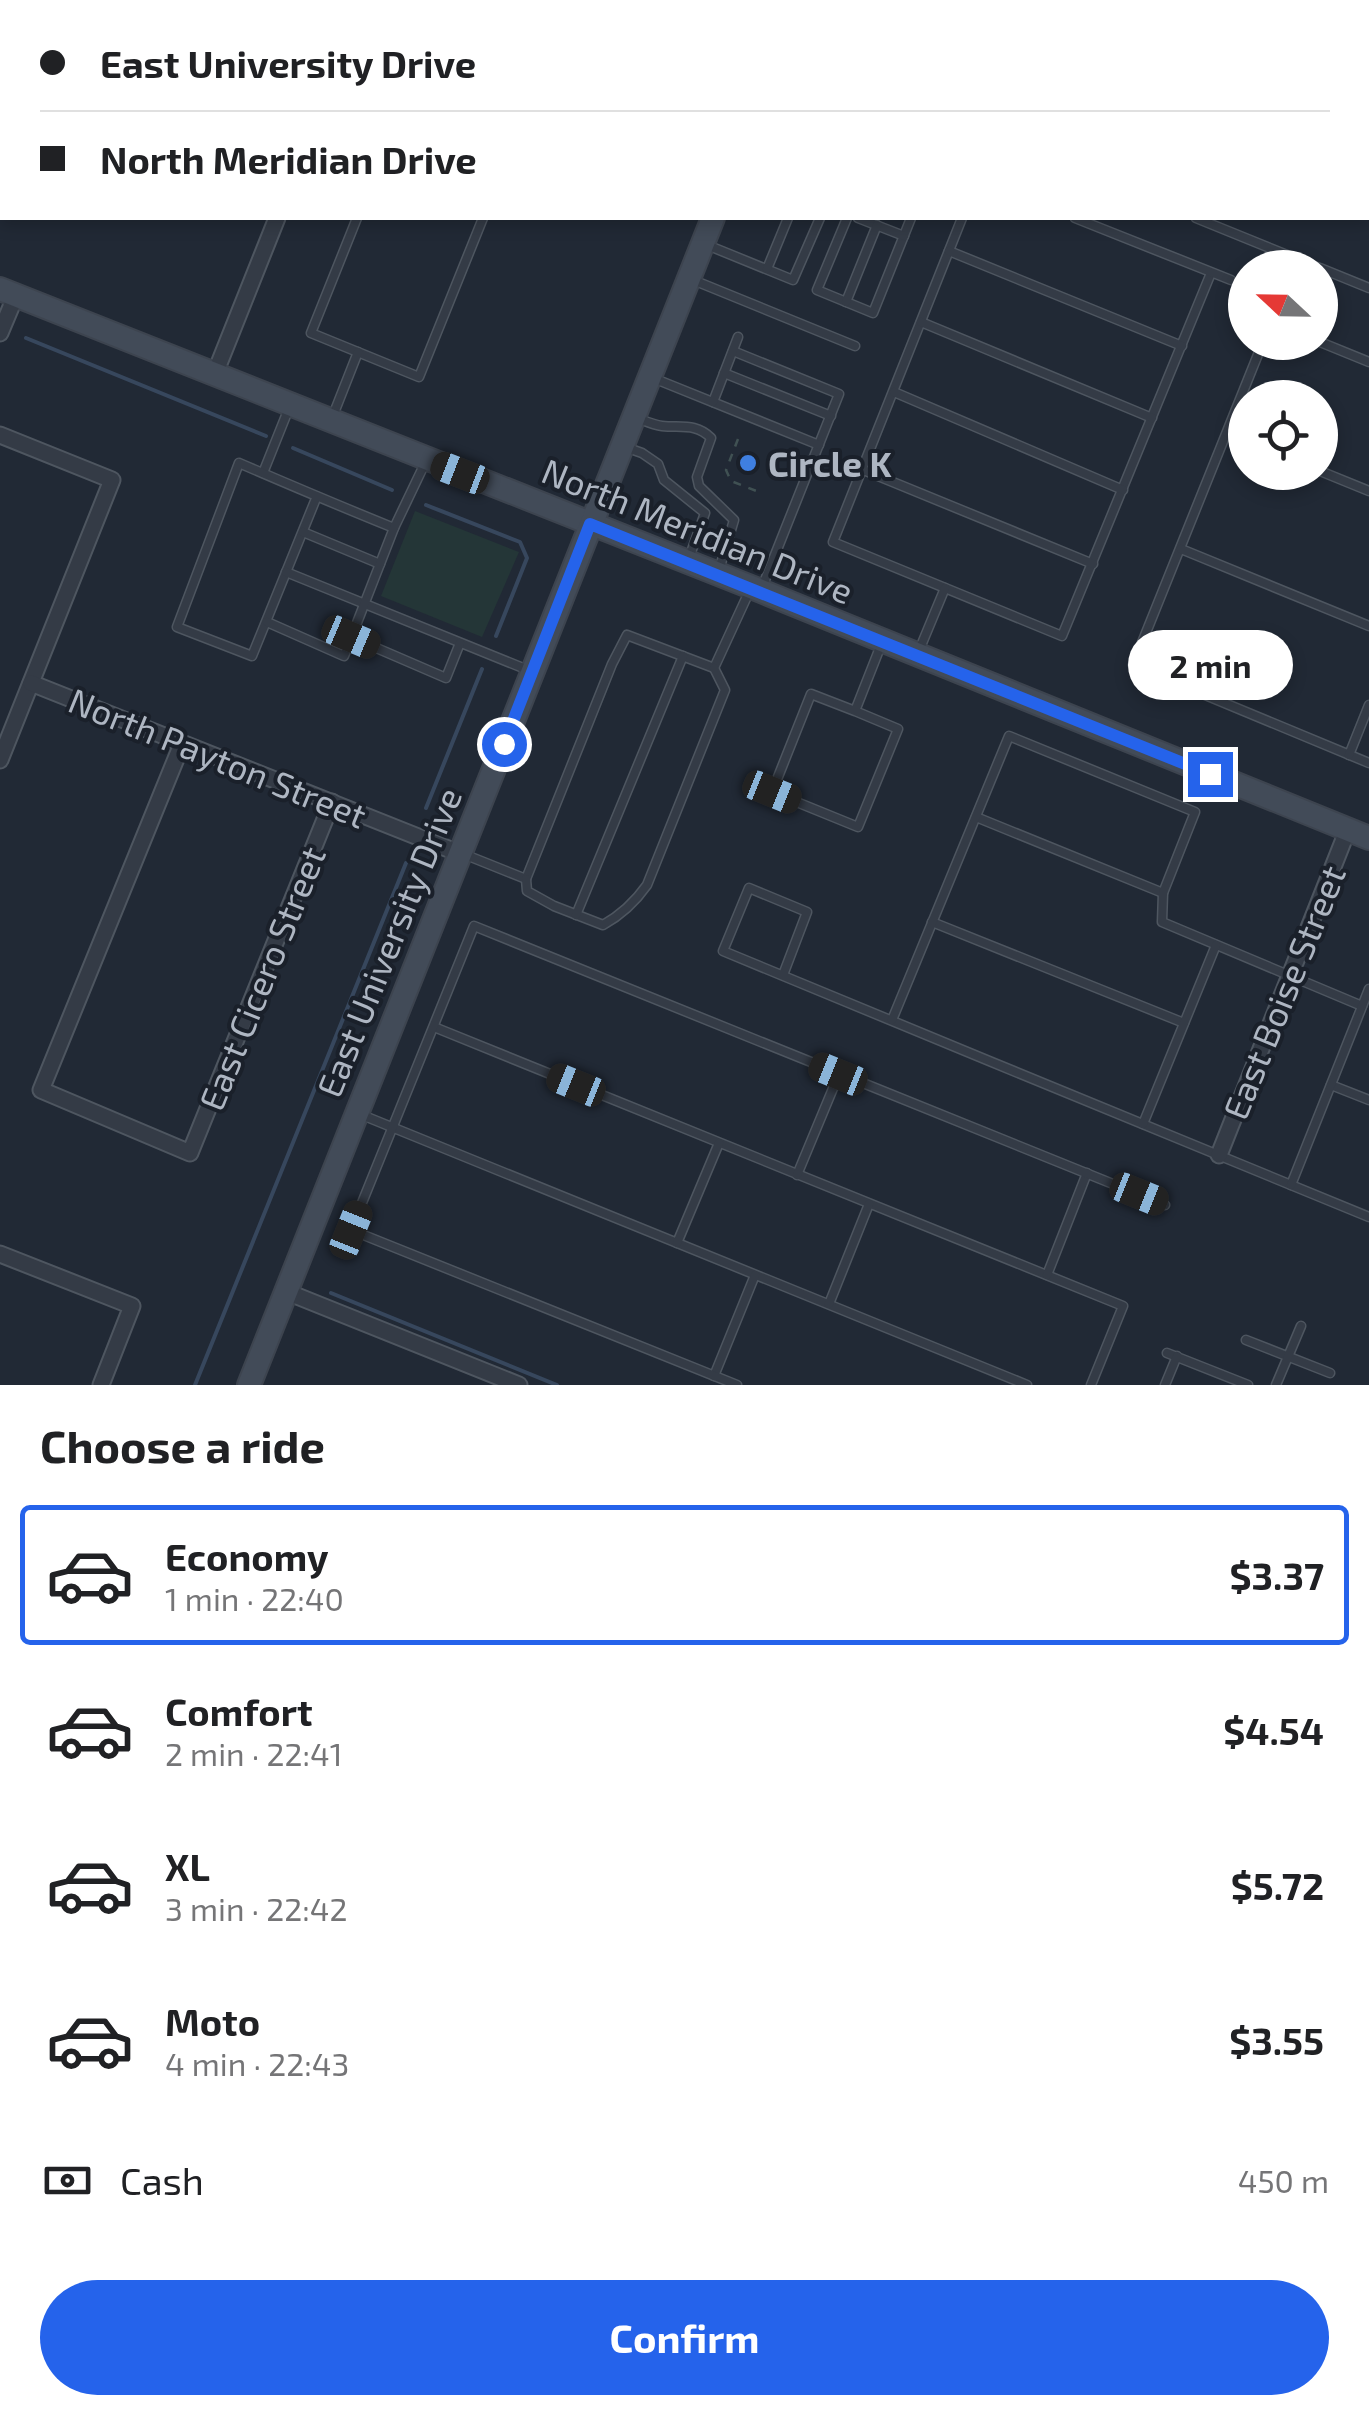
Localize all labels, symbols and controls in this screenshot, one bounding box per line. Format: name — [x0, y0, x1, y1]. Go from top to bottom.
text: East University Drive — [100, 40, 476, 86]
text: North Meridian Drive — [100, 136, 477, 182]
north arrow — [1228, 250, 1338, 360]
map controls — [1228, 250, 1338, 490]
button: locate — [1228, 380, 1338, 490]
place label: Circle K — [768, 442, 892, 484]
car — [427, 448, 493, 498]
street label: North Meridian Drive — [536, 448, 860, 612]
marker: Circle K — [737, 452, 759, 474]
car — [318, 611, 384, 663]
callout: 2 min — [1128, 629, 1292, 699]
text: 2 min — [1170, 646, 1251, 684]
street label: North Payton Street — [63, 678, 373, 836]
route start — [482, 722, 527, 767]
route end — [1188, 752, 1233, 797]
car — [739, 767, 805, 817]
street label: East University Drive — [307, 781, 469, 1103]
street label: East Cicero Street — [189, 840, 333, 1116]
street label: East Boise Street — [1213, 859, 1353, 1125]
car — [805, 1049, 871, 1099]
car — [543, 1060, 609, 1110]
car — [1106, 1169, 1172, 1219]
car — [326, 1197, 376, 1263]
text: Choose a ride — [40, 1418, 325, 1472]
icon: car — [45, 1530, 135, 1620]
text: Economy — [165, 1533, 329, 1579]
text: $3.37 — [1230, 1552, 1324, 1598]
text: 1 min · 22:40 — [165, 1579, 344, 1617]
icon: car — [45, 1685, 135, 1775]
text: Comfort — [165, 1688, 313, 1734]
text: $4.54 — [1223, 1707, 1324, 1753]
text: 2 min · 22:41 — [165, 1734, 342, 1772]
icon: car — [45, 1840, 135, 1930]
text: XL — [165, 1843, 210, 1889]
text: $5.72 — [1231, 1862, 1324, 1908]
text: 3 min · 22:42 — [165, 1889, 348, 1927]
icon: car — [45, 1995, 135, 2085]
text: Moto — [165, 1998, 260, 2044]
text: $3.55 — [1229, 2017, 1324, 2063]
text: 4 min · 22:43 — [165, 2044, 349, 2082]
icon: cash — [40, 2153, 95, 2208]
text: Cash — [120, 2157, 204, 2203]
text: 450 m — [1238, 2161, 1329, 2199]
button: Confirm — [40, 2280, 1329, 2395]

